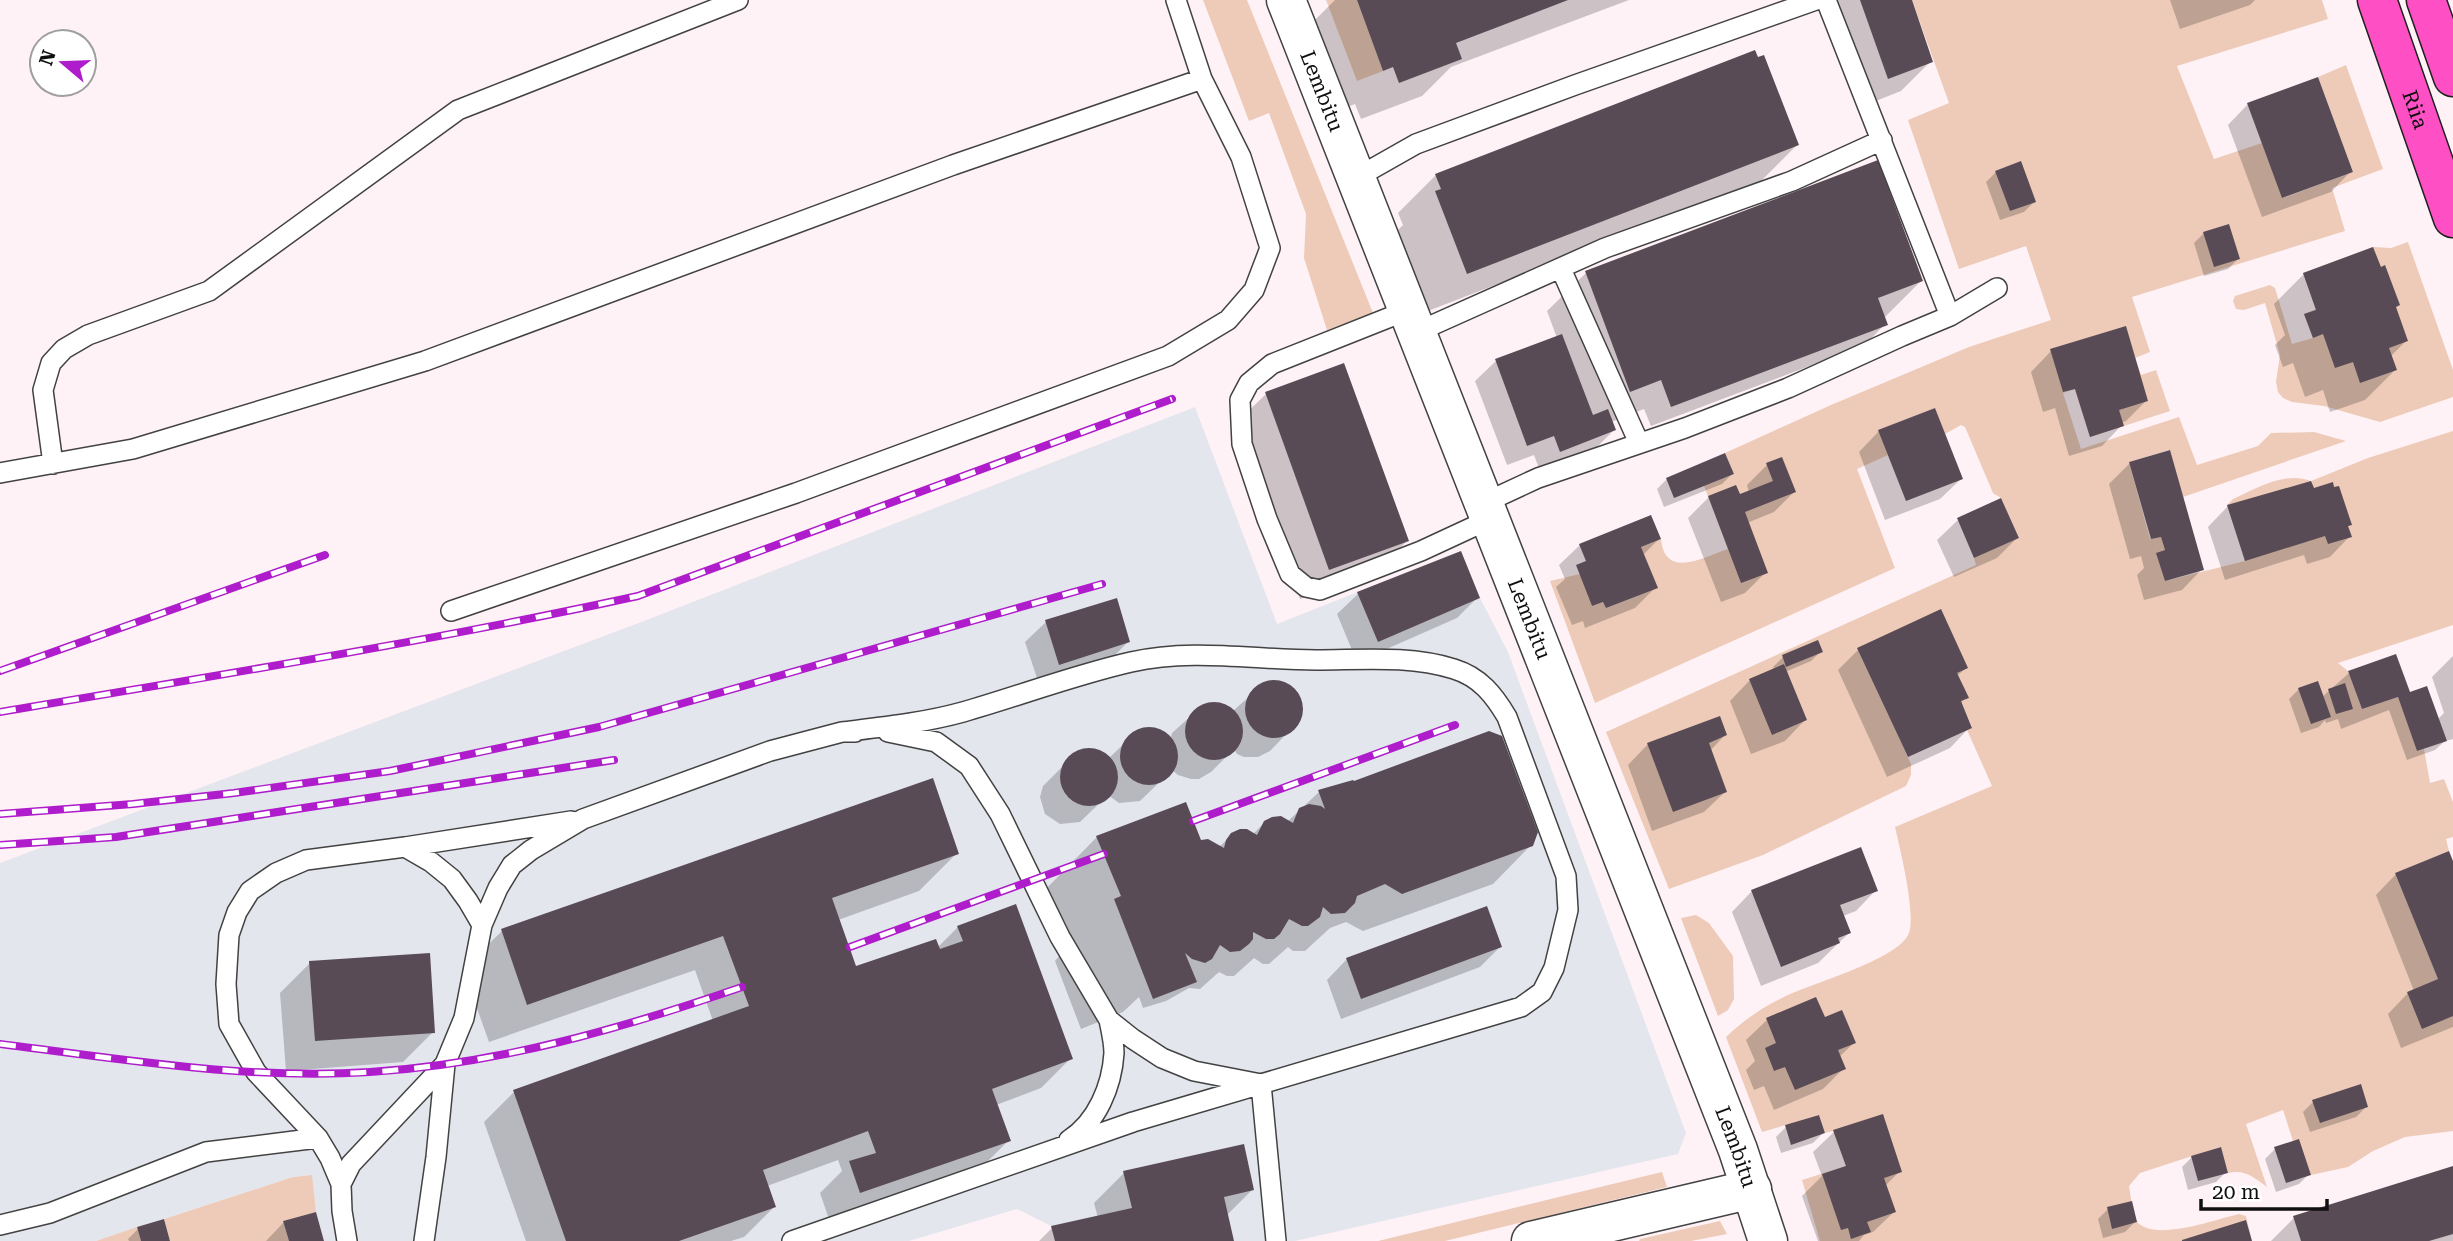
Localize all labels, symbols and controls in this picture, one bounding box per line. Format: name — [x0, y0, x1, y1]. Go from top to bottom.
north arrow — [28, 28, 98, 98]
text: N — [34, 47, 61, 68]
street label: Lembitu — [1295, 47, 1349, 135]
street label: Riia — [2397, 87, 2433, 133]
street label: Lembitu — [1503, 575, 1556, 663]
street label: Lembitu — [1710, 1103, 1762, 1191]
scale bar — [2201, 1168, 2327, 1212]
text: 20 m — [2212, 1180, 2260, 1204]

